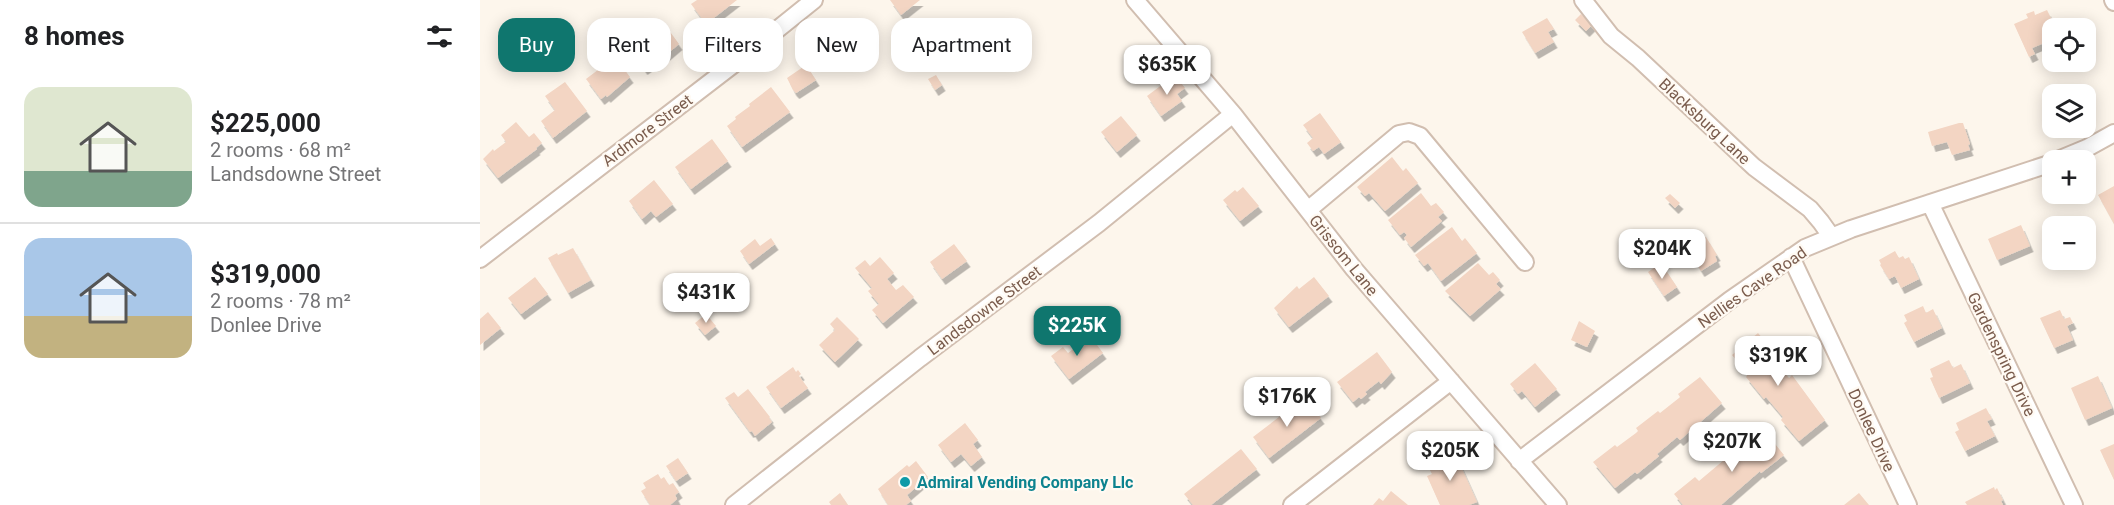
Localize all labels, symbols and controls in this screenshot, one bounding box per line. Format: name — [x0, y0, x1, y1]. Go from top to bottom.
chip: Buy — [498, 18, 575, 72]
chip: Rent — [587, 18, 671, 72]
chip: Filters — [683, 18, 783, 72]
chip: New — [795, 18, 879, 72]
chip: Apartment — [891, 18, 1032, 72]
map controls — [2042, 18, 2096, 270]
button: locate — [2042, 18, 2096, 72]
icon: filters — [423, 20, 456, 53]
text: 8 homes — [24, 21, 125, 51]
pin: $635K — [1125, 45, 1209, 96]
text: $635K — [1138, 52, 1196, 76]
street label: Blacksburg Lane — [1655, 74, 1754, 169]
button: layers — [2042, 84, 2096, 138]
street label: Ardmore Street — [599, 90, 696, 170]
text: $225,000 — [210, 108, 321, 138]
icon: home — [72, 111, 144, 183]
text: 2 rooms · 68 m² — [210, 138, 351, 162]
button: + — [2042, 150, 2096, 204]
text: Landsdowne Street — [210, 162, 381, 186]
street label: Grissom Lane — [1305, 211, 1382, 300]
button: − — [2042, 216, 2096, 270]
pin: $204K — [1620, 229, 1704, 280]
text: $204K — [1633, 236, 1691, 260]
street label: Nellies Cave Road — [1694, 243, 1810, 332]
text: $319,000 — [210, 259, 321, 289]
icon: home — [72, 262, 144, 334]
street label: Landsdowne Street — [924, 262, 1045, 359]
pin: $431K — [664, 273, 748, 324]
text: $431K — [677, 280, 735, 304]
text: 2 rooms · 78 m² — [210, 289, 351, 313]
street label: Gardenspring Drive — [1963, 289, 2040, 419]
pin: $225K — [1035, 306, 1119, 357]
text: Donlee Drive — [210, 313, 322, 337]
text: $225K — [1048, 313, 1106, 337]
pin: $319K — [1736, 336, 1820, 387]
text: $319K — [1749, 343, 1807, 367]
pin: $176K — [1245, 377, 1329, 428]
text: $176K — [1258, 384, 1316, 408]
street label: Donlee Drive — [1844, 386, 1899, 475]
pin: $207K — [1690, 422, 1774, 473]
text: $207K — [1703, 429, 1761, 453]
pin: $205K — [1408, 431, 1492, 482]
text: $205K — [1421, 438, 1479, 462]
place label: Admiral Vending Company Llc — [917, 473, 1133, 492]
marker: Admiral Vending Company Llc — [898, 475, 912, 489]

